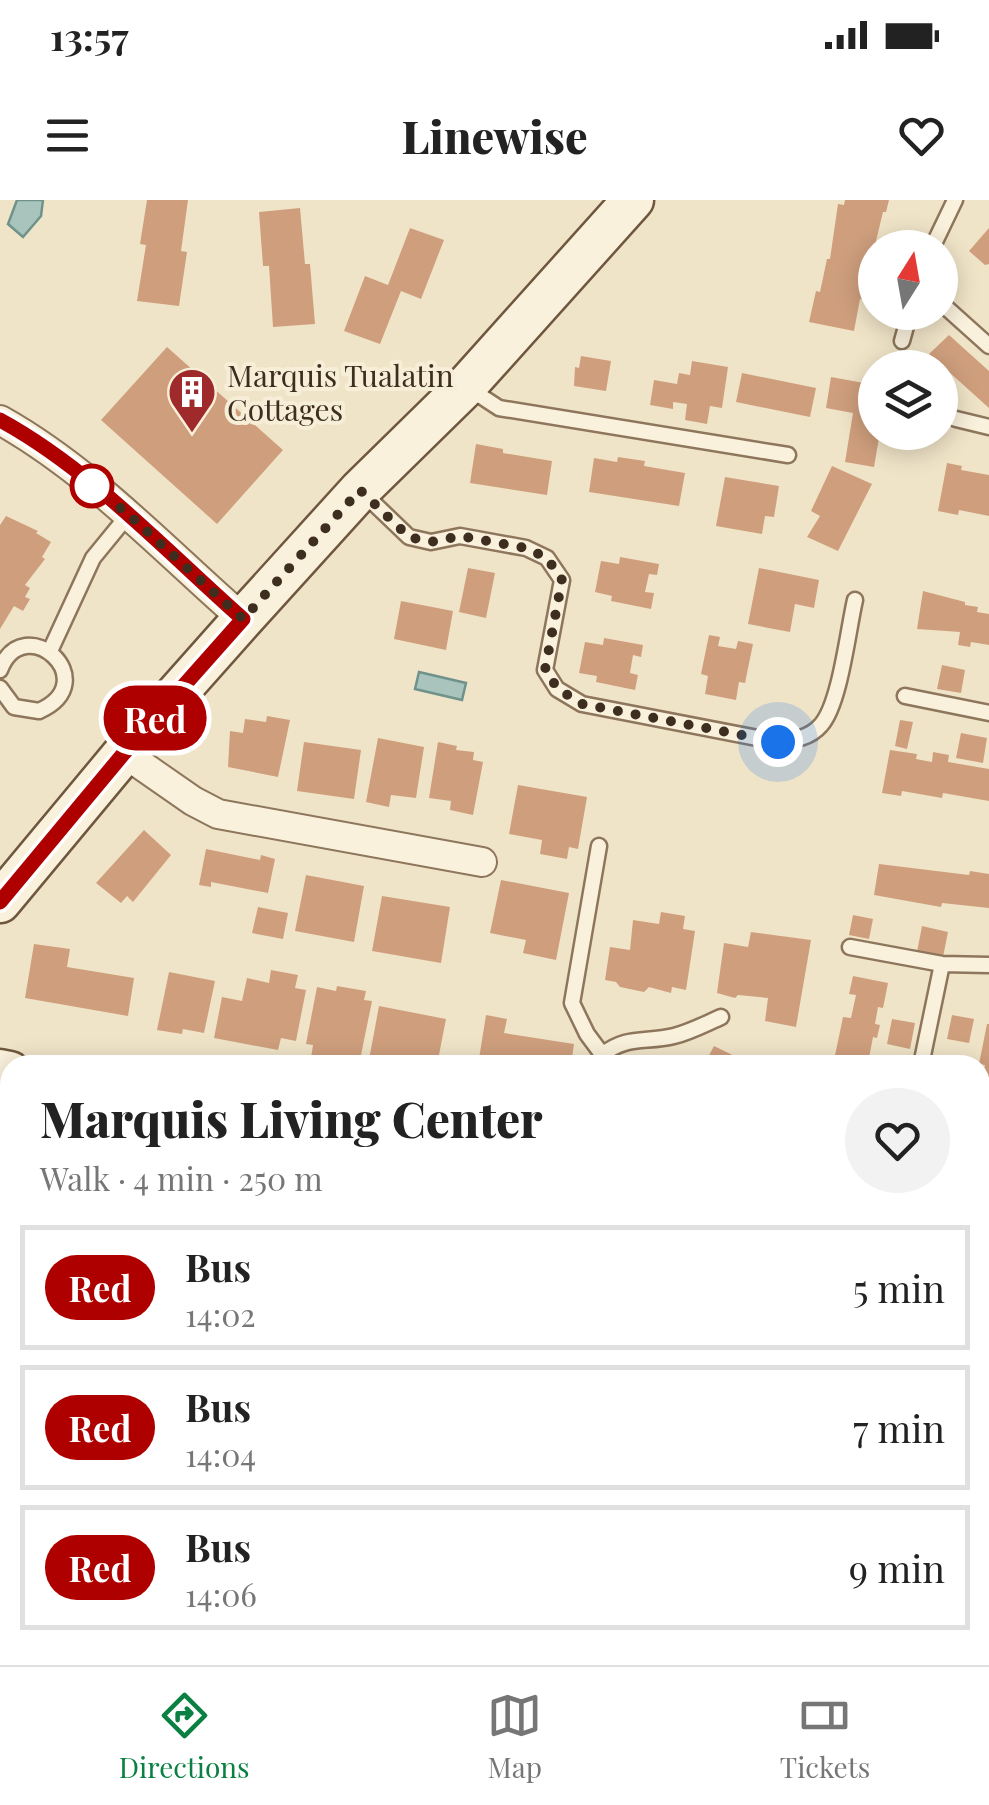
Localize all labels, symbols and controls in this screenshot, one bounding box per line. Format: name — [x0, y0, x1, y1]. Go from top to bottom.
text: 13:57 — [50, 10, 129, 61]
text: Linewise — [401, 105, 588, 165]
icon: menu — [40, 108, 95, 163]
icon: heart — [894, 108, 949, 163]
north arrow — [858, 230, 958, 330]
map controls — [858, 230, 958, 450]
button: layers — [858, 350, 958, 450]
place label: Marquis Tualatin Cottages — [227, 355, 454, 429]
building icon: Marquis Tualatin Cottages — [166, 366, 218, 434]
unlabelled marker — [71, 465, 113, 507]
line badge: Red — [98, 686, 212, 750]
text: Red — [124, 695, 186, 742]
your location — [753, 717, 803, 767]
text: Marquis Living Center — [40, 1086, 543, 1150]
button: heart — [845, 1088, 950, 1193]
text: Walk · 4 min · 250 m — [40, 1156, 323, 1199]
text: Bus — [185, 1241, 251, 1292]
text: 5 min — [853, 1262, 945, 1313]
text: Red — [69, 1264, 131, 1311]
text: 14:02 — [185, 1292, 256, 1335]
text: Bus — [185, 1381, 251, 1432]
text: 7 min — [853, 1402, 945, 1453]
text: Red — [69, 1404, 131, 1451]
text: 14:04 — [185, 1432, 256, 1475]
text: Bus — [185, 1521, 251, 1572]
text: 9 min — [849, 1542, 945, 1593]
text: Red — [69, 1544, 131, 1591]
text: 14:06 — [185, 1572, 257, 1615]
tab: Directions — [119, 1688, 250, 1785]
tab: Map — [487, 1688, 542, 1785]
tab: Tickets — [780, 1688, 870, 1785]

